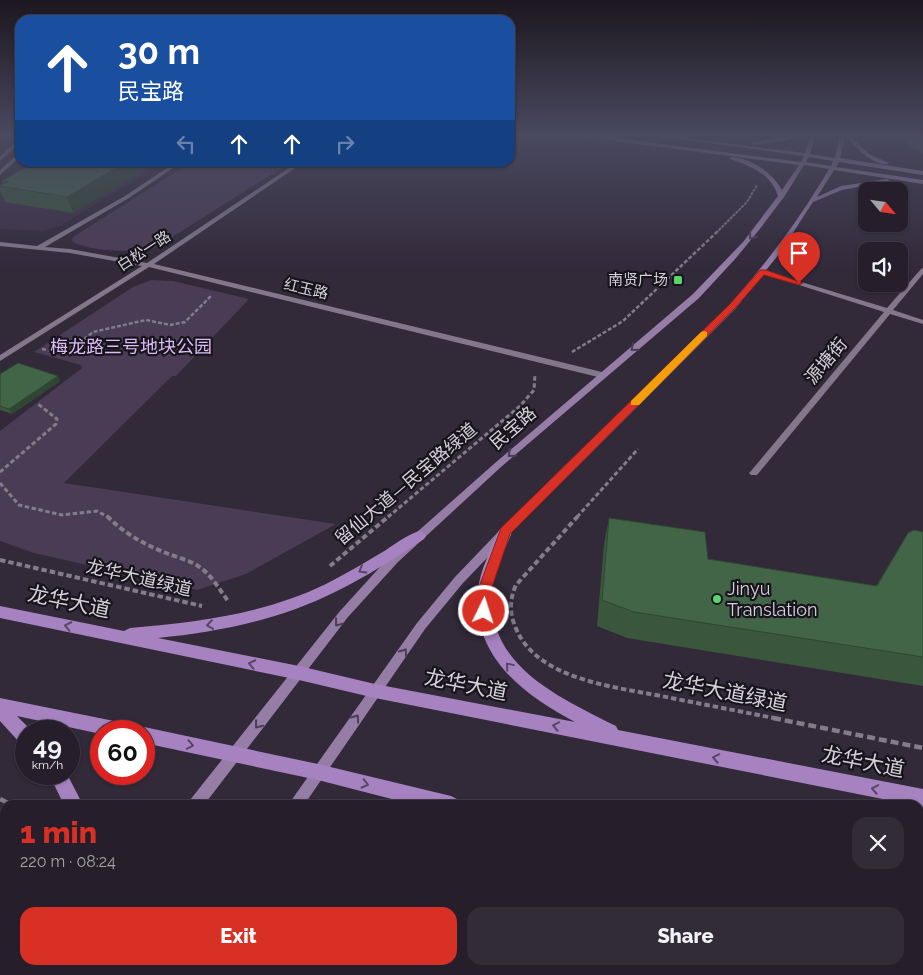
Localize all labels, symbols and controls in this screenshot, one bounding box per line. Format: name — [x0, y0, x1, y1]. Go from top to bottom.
text: 30 m — [118, 31, 200, 72]
icon: ahead — [35, 35, 100, 100]
text: 民宝路 — [118, 78, 184, 104]
icon: left — [172, 130, 200, 158]
icon: ahead — [225, 130, 253, 158]
icon: ahead — [278, 130, 306, 158]
icon: right — [331, 130, 359, 158]
north arrow — [858, 182, 908, 232]
map controls — [858, 182, 908, 292]
street label: 白松一路 — [114, 227, 174, 275]
one-way arrow — [748, 231, 757, 240]
pin — [778, 232, 820, 283]
icon: arrive — [785, 239, 813, 267]
button: sound — [858, 242, 908, 292]
place label: 南贤广场 — [608, 271, 668, 289]
marker: 南贤广场 — [672, 274, 684, 286]
street label: 红玉路 — [282, 275, 330, 303]
street label: 源塘街 — [800, 333, 851, 388]
park label: 梅龙路三号地块公园 — [50, 336, 212, 357]
one-way arrow — [631, 342, 640, 351]
street label: 民宝路 — [485, 402, 540, 453]
street label: 留仙大道—民宝路绿道 — [331, 418, 481, 549]
one-way arrow — [508, 448, 517, 457]
street label: 龙华大道绿道 — [84, 555, 194, 600]
one-way arrow — [359, 564, 368, 574]
place label: Jinyu Translation — [727, 578, 817, 620]
street label: 龙华大道 — [25, 581, 113, 622]
position arrow — [457, 584, 509, 636]
marker: Jinyu Translation — [711, 593, 723, 605]
one-way arrow — [335, 617, 343, 626]
one-way arrow — [206, 620, 215, 630]
one-way arrow — [63, 621, 72, 632]
one-way arrow — [398, 649, 406, 658]
one-way arrow — [247, 659, 256, 669]
one-way arrow — [506, 663, 515, 672]
street label: 龙华大道 — [422, 664, 510, 705]
street label: 龙华大道绿道 — [661, 667, 789, 716]
one-way arrow — [350, 714, 359, 724]
speed limit sign: 60 — [90, 720, 155, 785]
one-way arrow — [255, 720, 264, 729]
one-way arrow — [552, 722, 561, 732]
text: 49 — [33, 731, 62, 761]
one-way arrow — [185, 739, 194, 750]
street label: 龙华大道 — [819, 741, 907, 782]
one-way arrow — [711, 753, 720, 763]
text: km/h — [32, 758, 63, 772]
one-way arrow — [361, 778, 370, 789]
one-way arrow — [871, 784, 880, 795]
text: 1 min — [20, 815, 97, 850]
button: close — [852, 817, 904, 869]
text: 220 m · 08:24 — [20, 852, 116, 871]
button: Exit — [20, 907, 457, 965]
button: Share — [467, 907, 904, 965]

